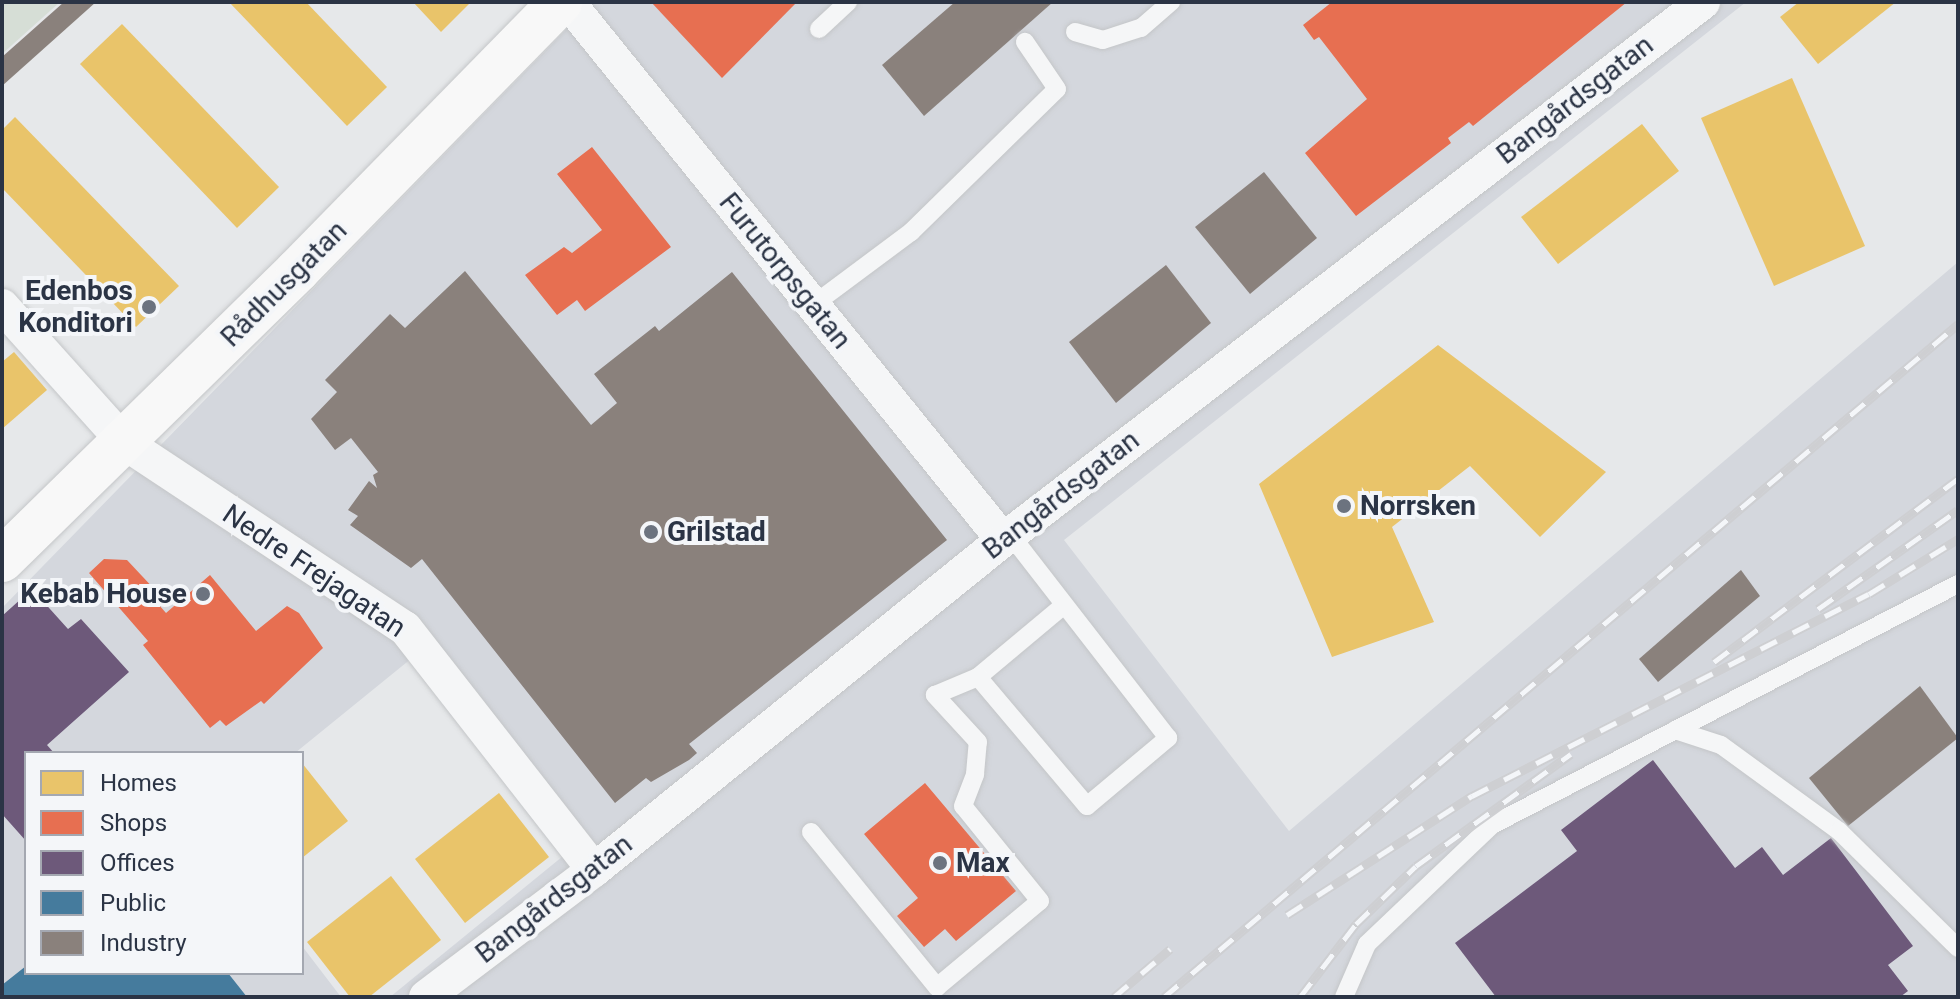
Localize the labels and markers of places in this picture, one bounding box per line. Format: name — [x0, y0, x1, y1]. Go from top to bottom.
place label: Edenbos Konditori — [18, 274, 133, 340]
marker: Edenbos Konditori — [140, 298, 158, 316]
place label: Norrsken — [1360, 489, 1476, 523]
marker: Norrsken — [1335, 497, 1353, 515]
place label: Grilstad — [667, 515, 766, 549]
marker: Grilstad — [642, 523, 660, 541]
place label: Kebab House — [20, 577, 187, 611]
marker: Kebab House — [194, 585, 212, 603]
place label: Max — [956, 846, 1010, 880]
marker: Max — [931, 854, 949, 872]

